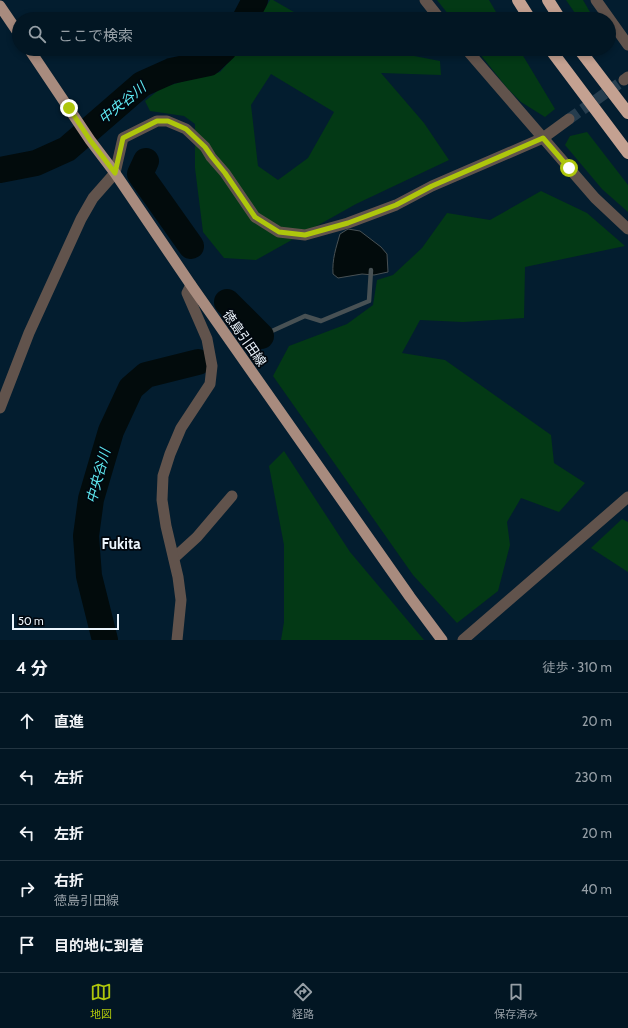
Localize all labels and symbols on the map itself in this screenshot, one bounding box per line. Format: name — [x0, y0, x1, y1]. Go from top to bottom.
water label: 中央谷川 — [95, 77, 151, 128]
route end — [60, 99, 78, 117]
route start — [560, 159, 578, 177]
street label: 徳島引田線 — [220, 307, 270, 369]
water label: 中央谷川 — [82, 445, 114, 505]
district label: Fukita — [101, 535, 141, 553]
scale bar — [12, 612, 119, 631]

